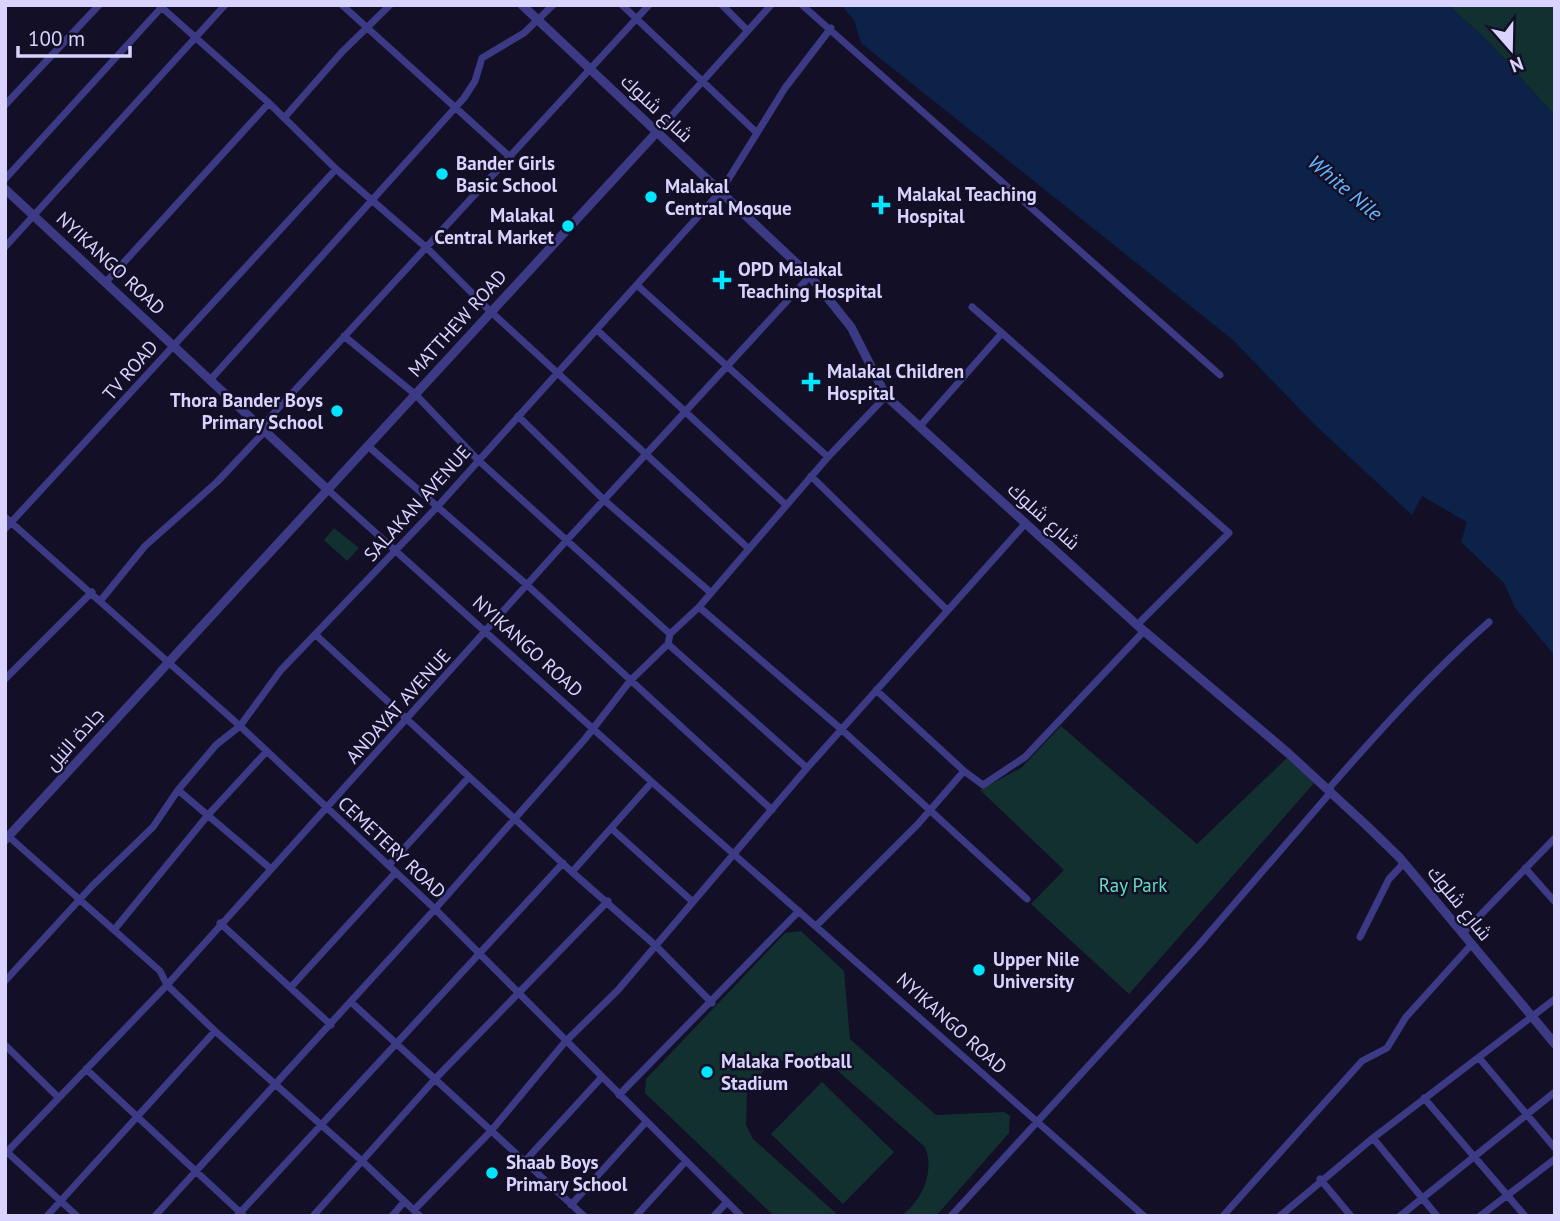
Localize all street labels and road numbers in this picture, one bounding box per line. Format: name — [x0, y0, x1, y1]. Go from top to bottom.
street label: شارع شلوك — [615, 69, 698, 149]
street label: NYIKANGO ROAD — [52, 206, 170, 320]
street label: MATTHEW ROAD — [403, 264, 511, 382]
street label: TV ROAD — [97, 335, 163, 405]
street label: SALAKAN AVENUE — [358, 440, 476, 566]
street label: شارع شلوك — [1001, 477, 1085, 556]
street label: NYIKANGO ROAD — [468, 590, 588, 702]
street label: ANDAYAT AVENUE — [340, 644, 456, 768]
street label: جادة النيل — [40, 703, 108, 775]
street label: CEMETERY ROAD — [333, 791, 451, 903]
street label: شارع شلوك — [1421, 861, 1497, 947]
street label: NYIKANGO ROAD — [892, 967, 1012, 1079]

